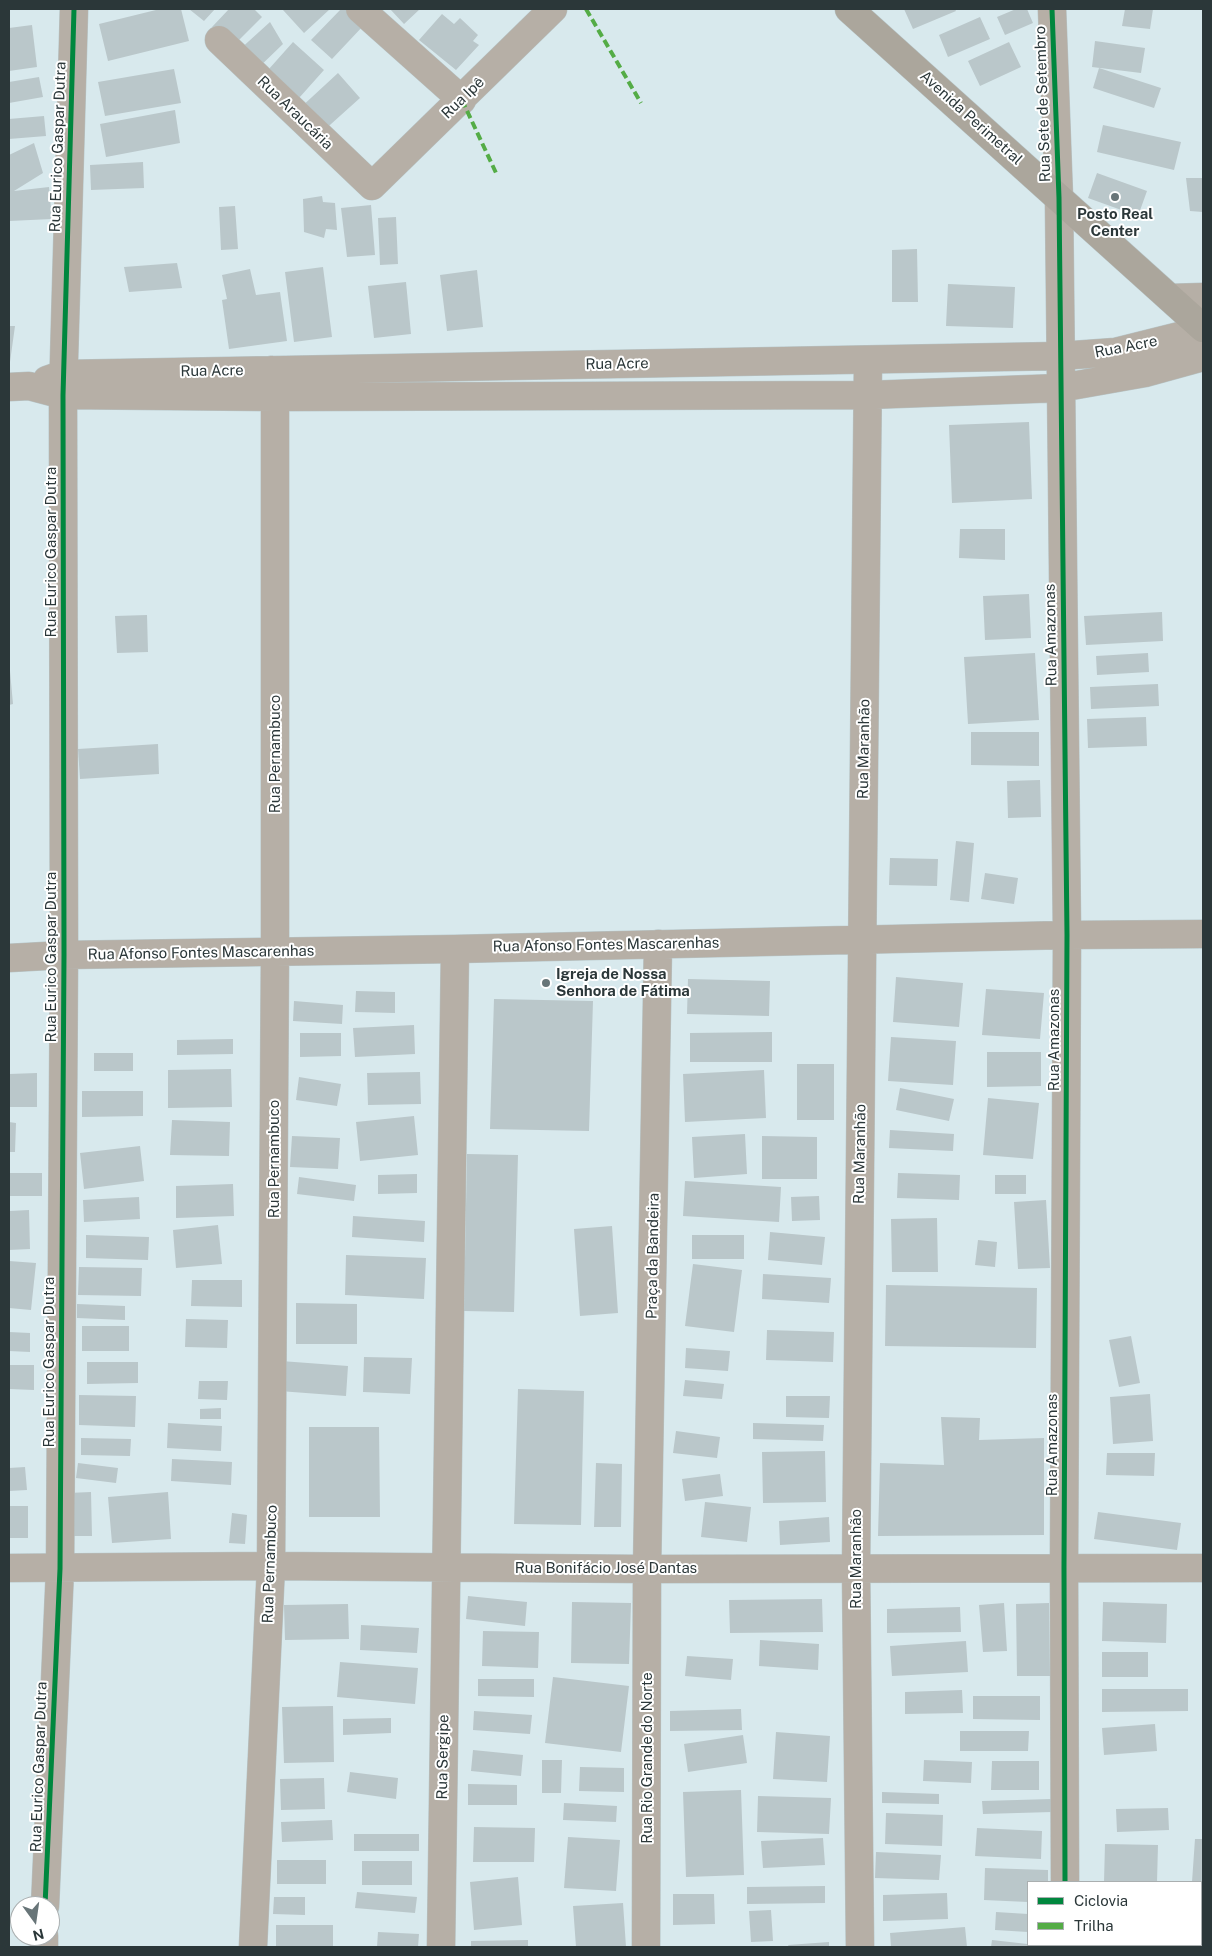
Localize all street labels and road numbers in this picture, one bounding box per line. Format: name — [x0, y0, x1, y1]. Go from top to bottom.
street label: Rua Sete de Setembro — [1031, 26, 1055, 182]
street label: Rua Eurico Gaspar Dutra — [46, 61, 70, 233]
street label: Avenida Perimetral — [916, 67, 1026, 169]
street label: Rua Araucária — [253, 72, 337, 154]
street label: Rua Ipê — [438, 73, 488, 123]
street label: Rua Acre — [1093, 332, 1159, 362]
street label: Rua Acre — [585, 354, 649, 374]
street label: Rua Acre — [180, 361, 244, 381]
street label: Rua Eurico Gaspar Dutra — [42, 467, 60, 637]
street label: Rua Amazonas — [1041, 584, 1061, 686]
street label: Rua Pernambuco — [266, 695, 284, 813]
street label: Rua Maranhão — [854, 699, 874, 799]
street label: Rua Eurico Gaspar Dutra — [42, 872, 60, 1042]
street label: Rua Afonso Fontes Mascarenhas — [493, 934, 719, 956]
street label: Rua Afonso Fontes Mascarenhas — [88, 942, 314, 964]
street label: Rua Amazonas — [1045, 989, 1063, 1091]
street label: Rua Pernambuco — [265, 1100, 283, 1218]
street label: Rua Maranhão — [850, 1104, 870, 1204]
street label: Praça da Bandeira — [643, 1193, 663, 1319]
street label: Rua Eurico Gaspar Dutra — [40, 1277, 58, 1447]
street label: Rua Amazonas — [1043, 1394, 1061, 1496]
street label: Rua Pernambuco — [259, 1504, 281, 1624]
street label: Rua Maranhão — [847, 1509, 865, 1609]
street label: Rua Bonifácio José Dantas — [515, 1559, 697, 1577]
street label: Rua Rio Grande do Norte — [638, 1672, 656, 1844]
street label: Rua Eurico Gaspar Dutra — [27, 1681, 51, 1853]
street label: Rua Sergipe — [433, 1714, 453, 1800]

